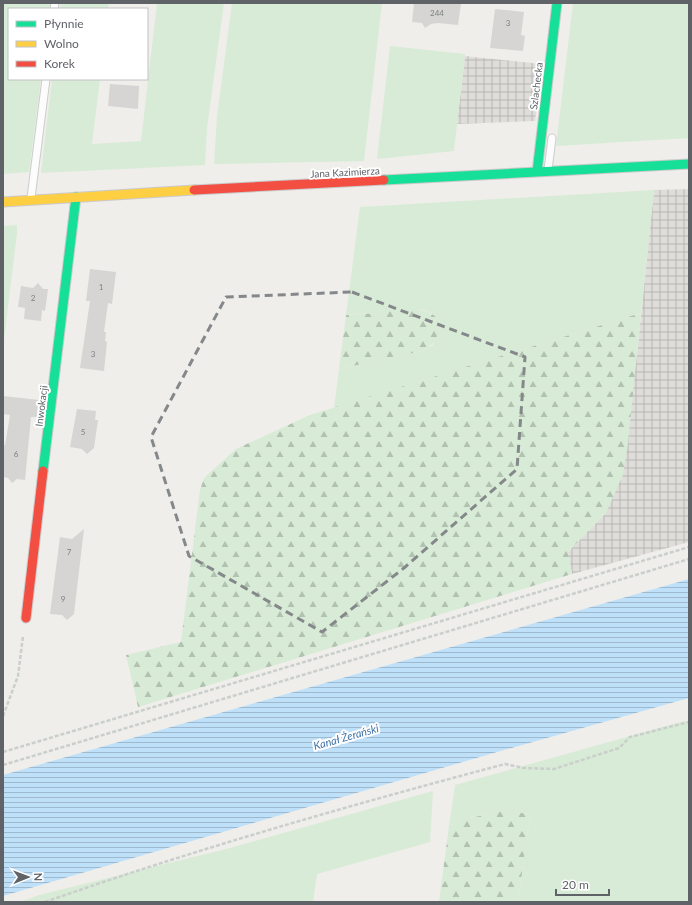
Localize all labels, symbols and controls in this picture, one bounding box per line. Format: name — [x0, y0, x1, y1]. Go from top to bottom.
legend — [8, 8, 148, 80]
house number: 244 — [430, 8, 444, 18]
text: Płynnie — [44, 16, 84, 31]
house number: 3 — [506, 18, 511, 28]
text: Wolno — [44, 36, 79, 51]
text: Korek — [44, 56, 76, 71]
street label: Szlachecka — [527, 62, 545, 110]
street label: Jana Kazimierza — [310, 164, 380, 180]
house number: 1 — [99, 282, 104, 292]
house number: 2 — [31, 293, 36, 303]
house number: 3 — [91, 349, 96, 359]
street label: Inwokacji — [33, 385, 49, 427]
house number: 5 — [81, 427, 86, 437]
house number: 6 — [14, 449, 19, 459]
house number: 7 — [67, 547, 72, 557]
house number: 9 — [61, 594, 66, 604]
water label: Kanał Żerański — [312, 721, 380, 752]
north arrow — [8, 857, 48, 897]
scale bar — [556, 871, 609, 897]
text: N — [32, 872, 45, 881]
text: 20 m — [562, 877, 589, 892]

